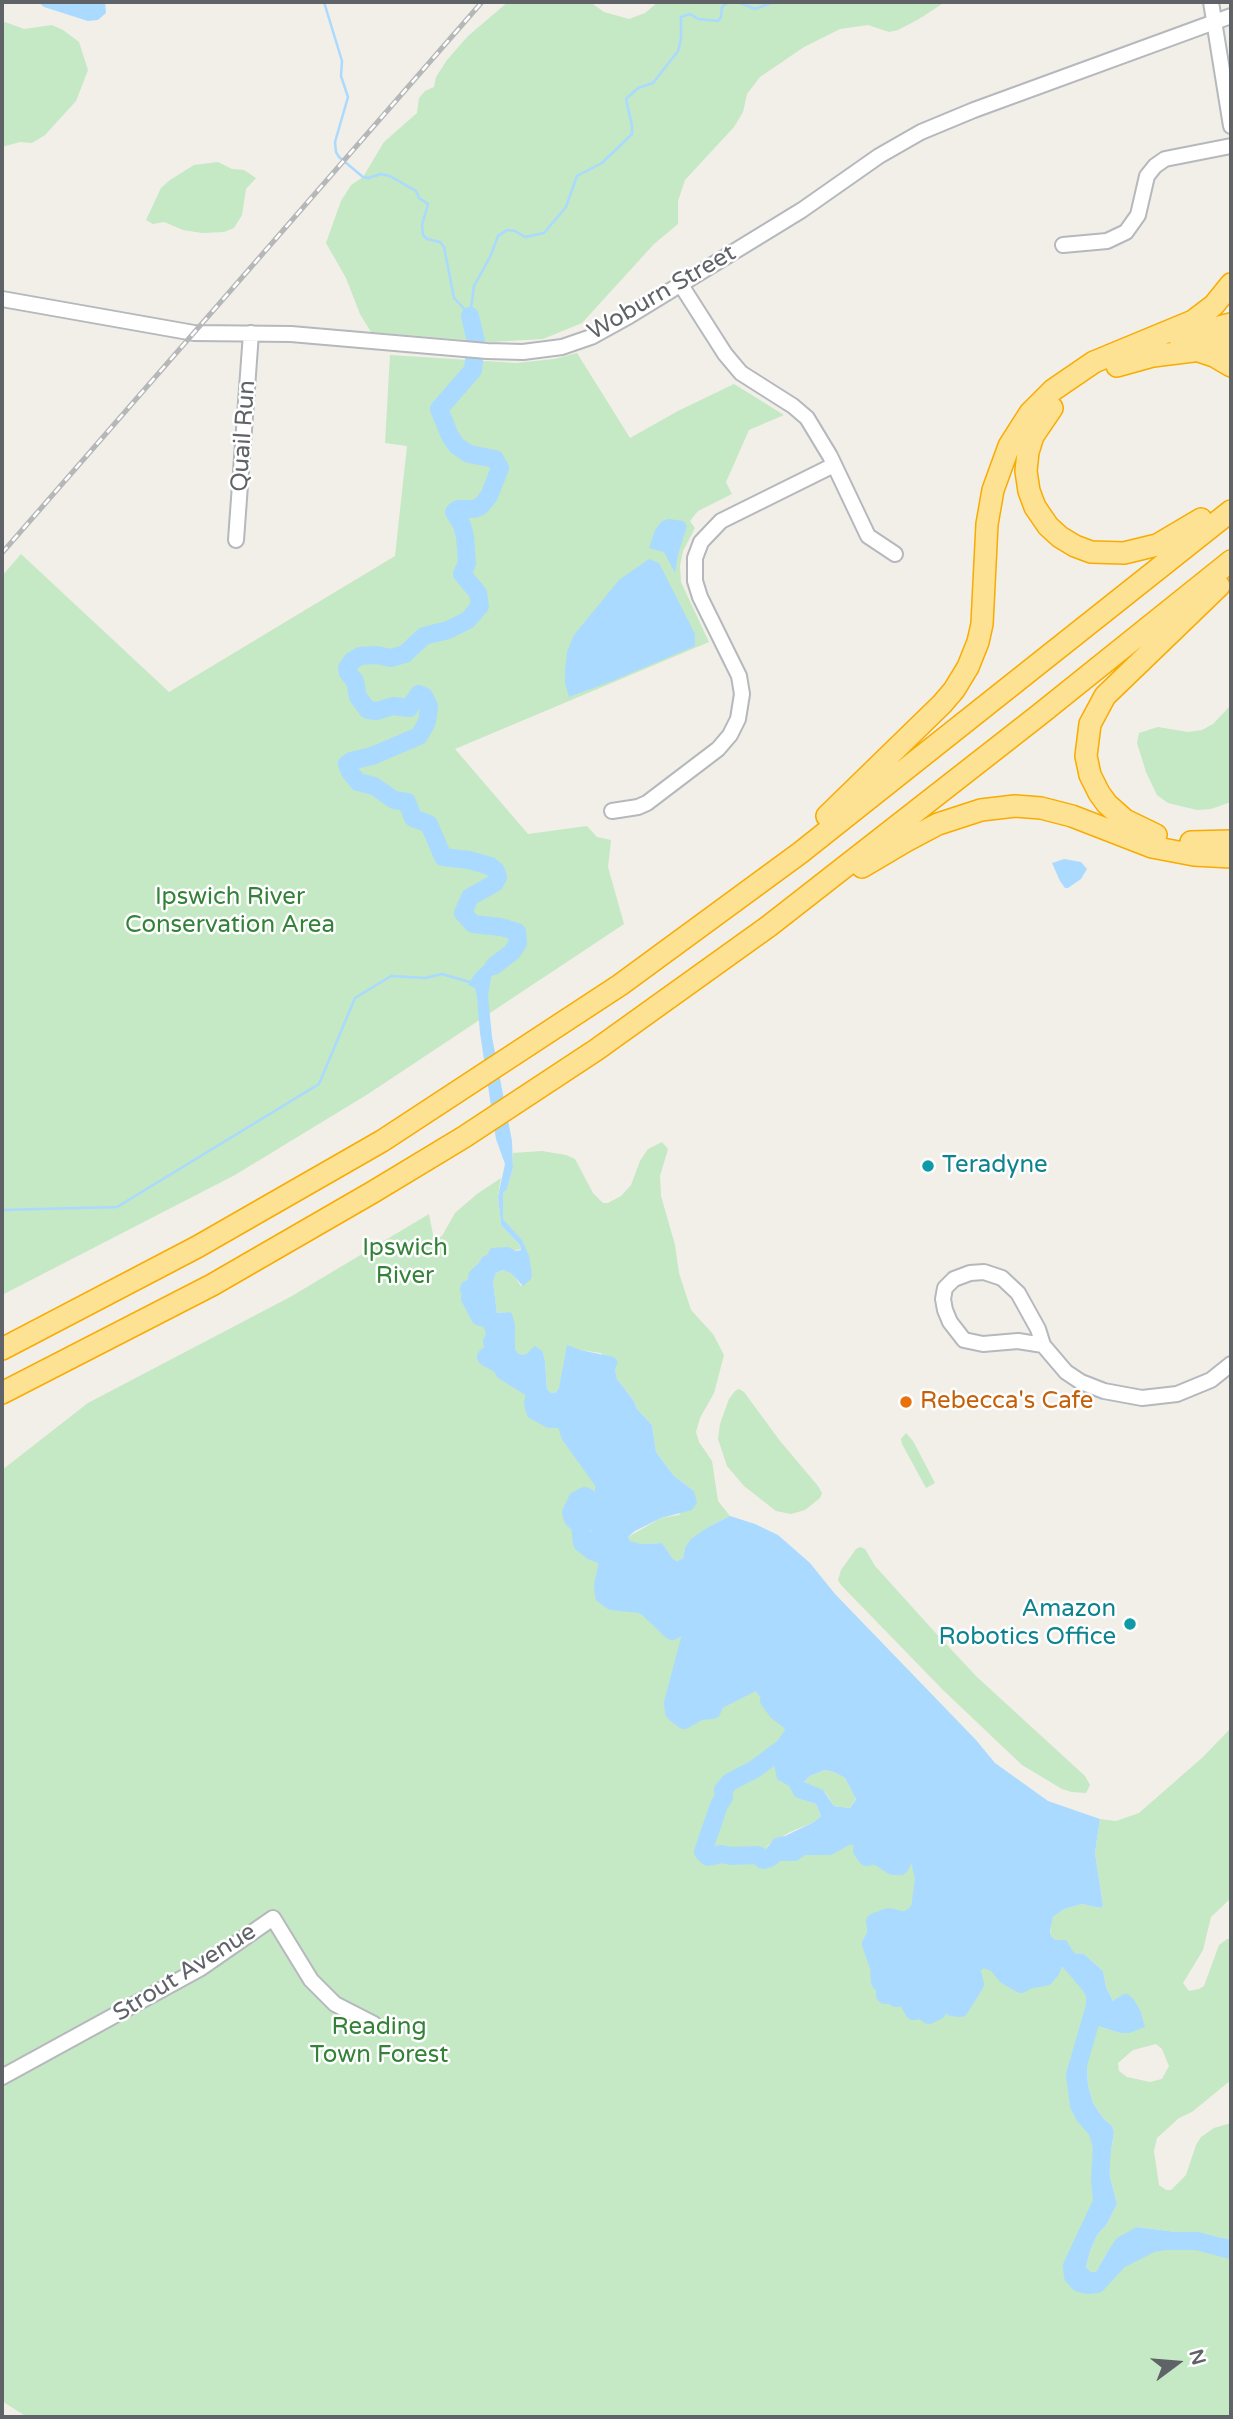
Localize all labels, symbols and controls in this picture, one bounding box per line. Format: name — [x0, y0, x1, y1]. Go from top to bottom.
street label: Woburn Street — [583, 239, 741, 347]
street label: Quail Run — [226, 379, 262, 493]
park label: Ipswich River Conservation Area — [125, 884, 335, 940]
place label: Teradyne — [942, 1152, 1048, 1180]
marker: Teradyne — [920, 1158, 936, 1174]
park label: Ipswich River — [362, 1235, 448, 1291]
place label: Rebecca's Cafe — [920, 1388, 1093, 1416]
marker: Rebecca's Cafe — [898, 1394, 914, 1410]
place label: Amazon Robotics Office — [938, 1596, 1116, 1652]
marker: Amazon Robotics Office — [1122, 1616, 1138, 1632]
street label: Strout Avenue — [108, 1918, 262, 2028]
park label: Reading Town Forest — [310, 2014, 448, 2070]
north arrow — [1142, 2328, 1212, 2398]
text: N — [1185, 2347, 1210, 2368]

